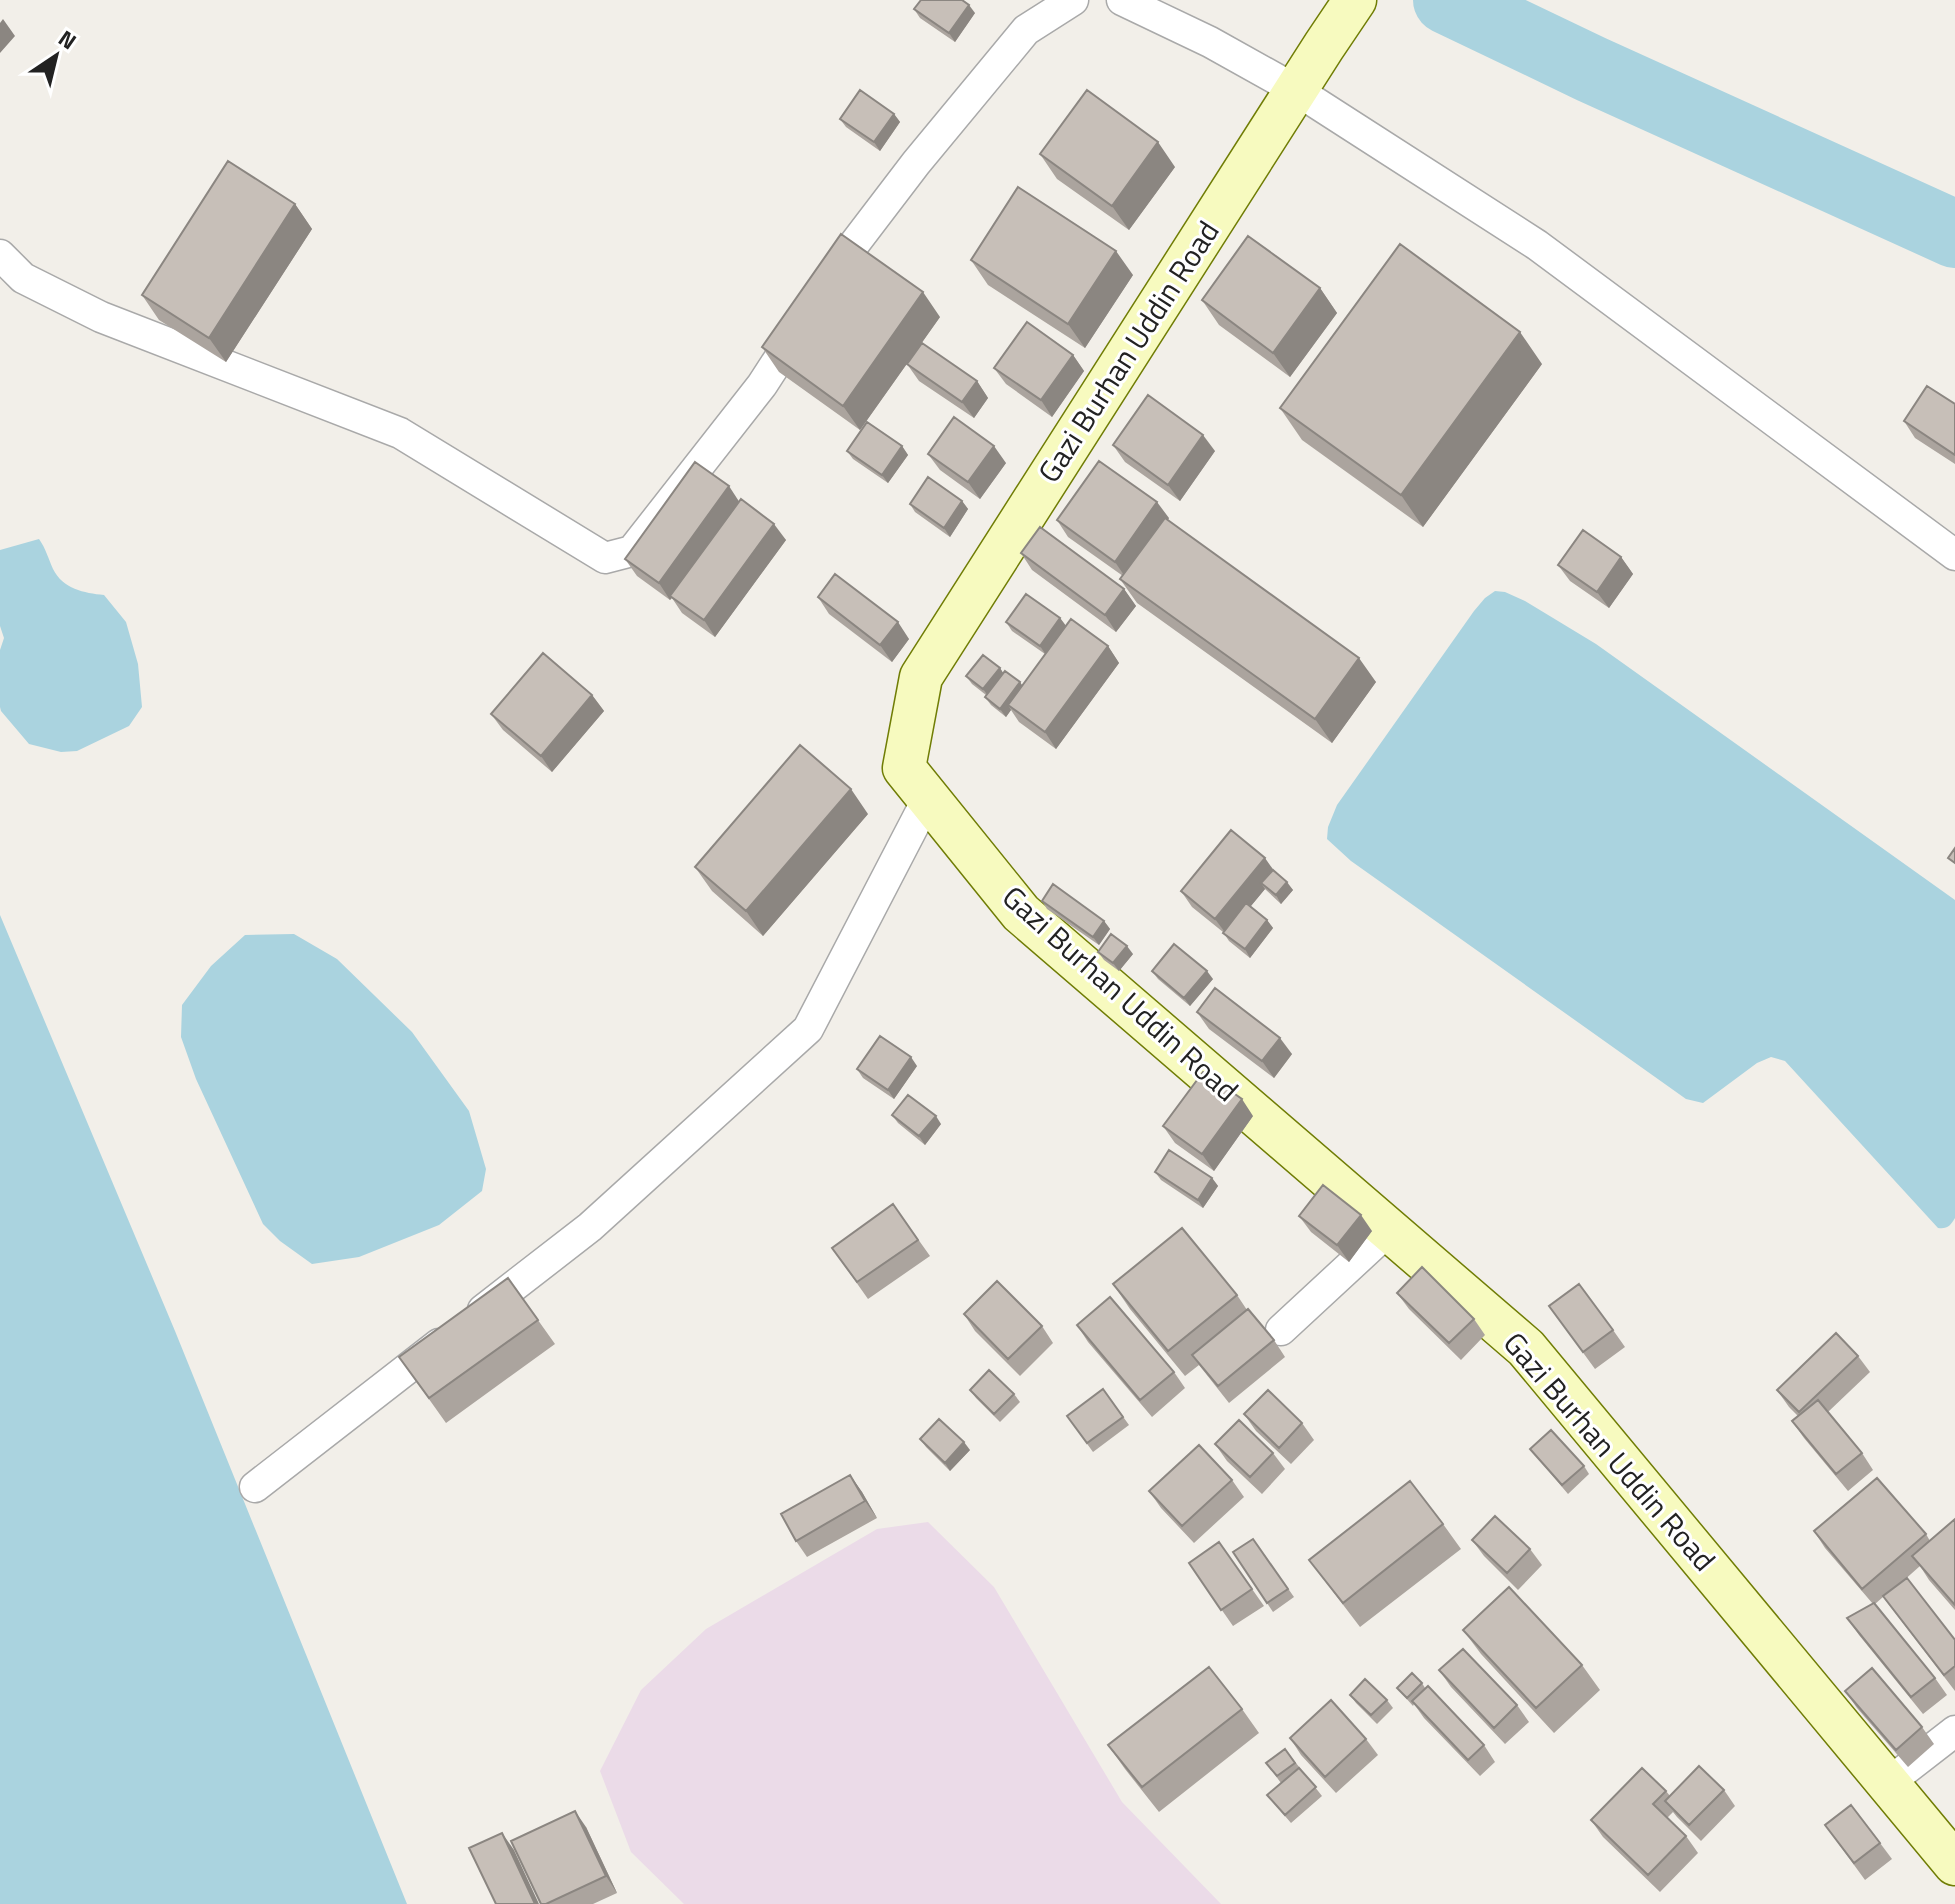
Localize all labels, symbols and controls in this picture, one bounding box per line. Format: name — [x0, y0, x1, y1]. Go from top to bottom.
north arrow — [16, 16, 96, 96]
text: N — [51, 21, 83, 58]
street label: Gazi Burhan Uddin Road — [1026, 211, 1230, 492]
street label: Gazi Burhan Uddin Road — [992, 874, 1249, 1112]
street label: Gazi Burhan Uddin Road — [1493, 1321, 1727, 1581]

